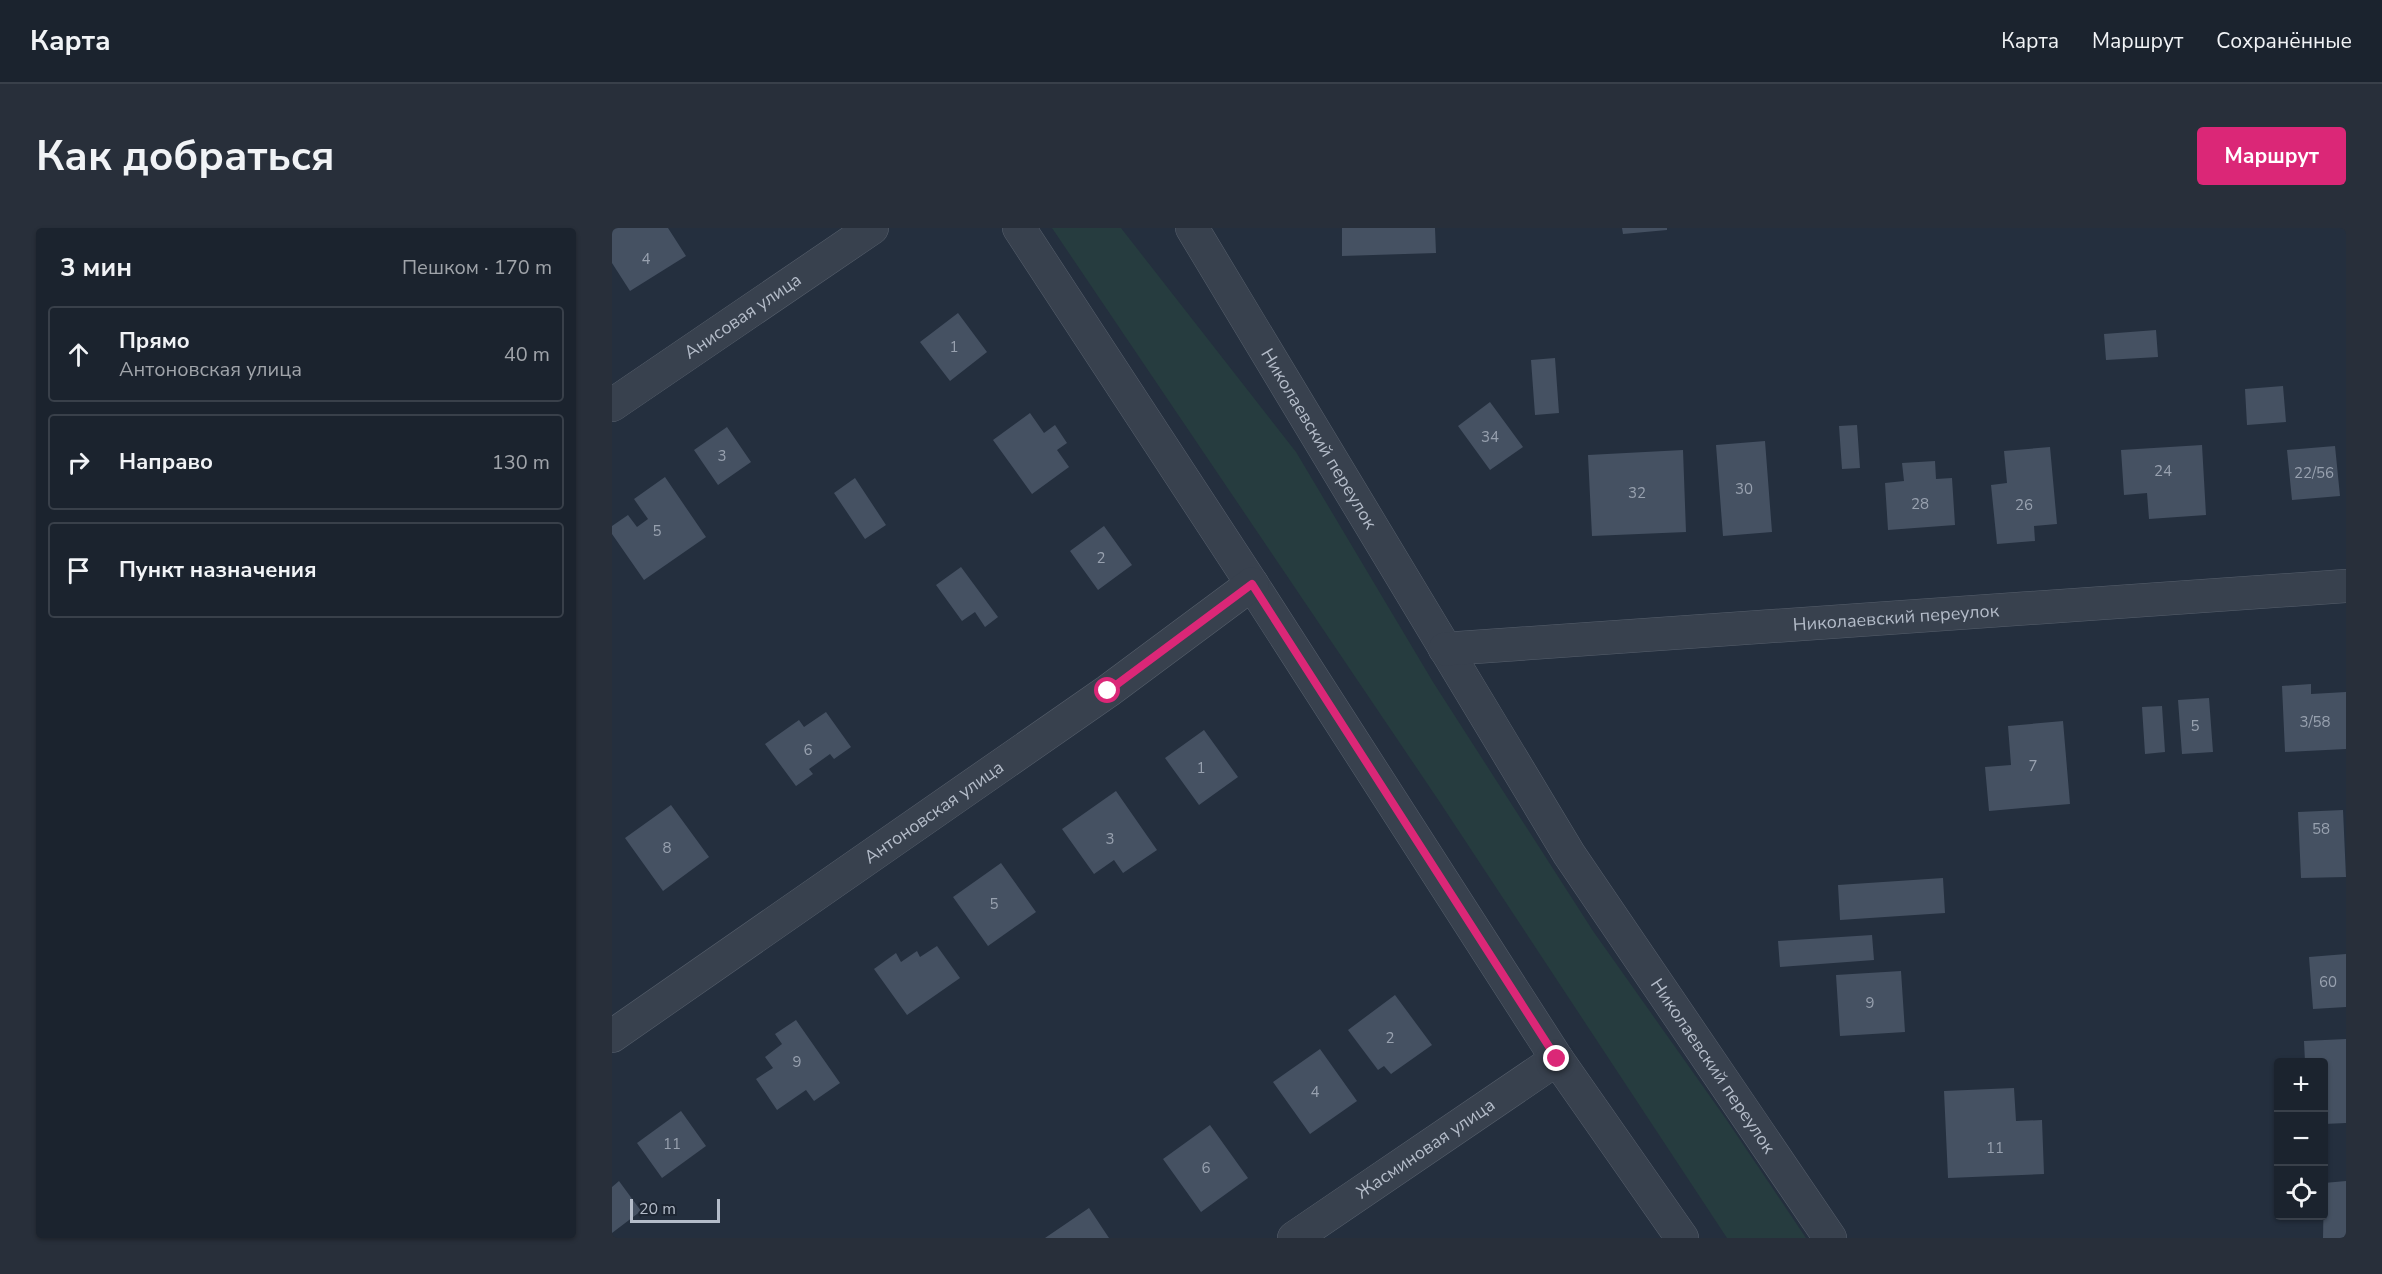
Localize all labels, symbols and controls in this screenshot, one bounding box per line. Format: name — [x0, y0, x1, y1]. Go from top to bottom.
text: Карта — [30, 22, 111, 60]
text: Карта — [2001, 27, 2059, 55]
text: Маршрут — [2092, 27, 2183, 55]
text: Сохранённые — [2216, 27, 2352, 55]
button: Маршрут — [2197, 127, 2346, 185]
text: Как добраться — [36, 128, 335, 185]
house number: 4 — [641, 249, 651, 269]
text: 3 мин — [60, 250, 132, 285]
text: Пешком · 170 m — [402, 254, 552, 281]
street label: Анисовая улица — [679, 268, 806, 365]
text: Прямо — [119, 326, 190, 356]
house number: 1 — [949, 337, 959, 357]
icon: ahead — [62, 338, 95, 371]
text: 40 m — [504, 341, 550, 368]
street label: Николаевский переулок — [1255, 344, 1383, 534]
text: Антоновская улица — [119, 356, 302, 383]
house number: 34 — [1481, 427, 1499, 447]
icon: right — [62, 446, 95, 479]
house number: 3 — [717, 446, 727, 466]
text: Направо — [119, 447, 213, 477]
text: 130 m — [492, 449, 550, 476]
house number: 24 — [2154, 461, 2172, 481]
house number: 22/56 — [2294, 463, 2334, 483]
house number: 30 — [1735, 479, 1753, 499]
house number: 32 — [1628, 483, 1646, 503]
house number: 28 — [1911, 494, 1929, 514]
house number: 26 — [2015, 495, 2033, 515]
house number: 5 — [652, 521, 662, 541]
house number: 2 — [1096, 548, 1106, 568]
icon: arrive — [62, 554, 95, 587]
text: Пункт назначения — [119, 555, 317, 585]
street label: Николаевский переулок — [1792, 598, 2000, 637]
route start — [1094, 677, 1120, 703]
house number: 3/58 — [2299, 712, 2331, 732]
house number: 5 — [2190, 716, 2200, 736]
house number: 6 — [803, 740, 813, 760]
street label: Антоновская улица — [859, 755, 1008, 869]
house number: 7 — [2028, 756, 2038, 776]
house number: 1 — [1196, 758, 1206, 778]
house number: 58 — [2312, 819, 2330, 839]
house number: 3 — [1105, 829, 1115, 849]
house number: 8 — [662, 838, 672, 858]
house number: 5 — [989, 894, 999, 914]
house number: 60 — [2319, 972, 2337, 992]
street label: Николаевский переулок — [1645, 974, 1781, 1159]
house number: 9 — [1865, 993, 1875, 1013]
house number: 2 — [1385, 1028, 1395, 1048]
route end — [1543, 1045, 1569, 1071]
house number: 9 — [792, 1052, 802, 1072]
map controls — [2274, 1058, 2328, 1220]
button: + — [2274, 1058, 2328, 1112]
house number: 4 — [1310, 1082, 1320, 1102]
street label: Жасминовая улица — [1351, 1093, 1500, 1204]
button: − — [2274, 1112, 2328, 1166]
house number: 11 — [663, 1134, 681, 1154]
house number: 11 — [1986, 1138, 2004, 1158]
house number: 6 — [1201, 1158, 1211, 1178]
button: locate — [2274, 1166, 2328, 1220]
scale bar — [630, 1196, 720, 1224]
text: 20 m — [639, 1198, 676, 1220]

